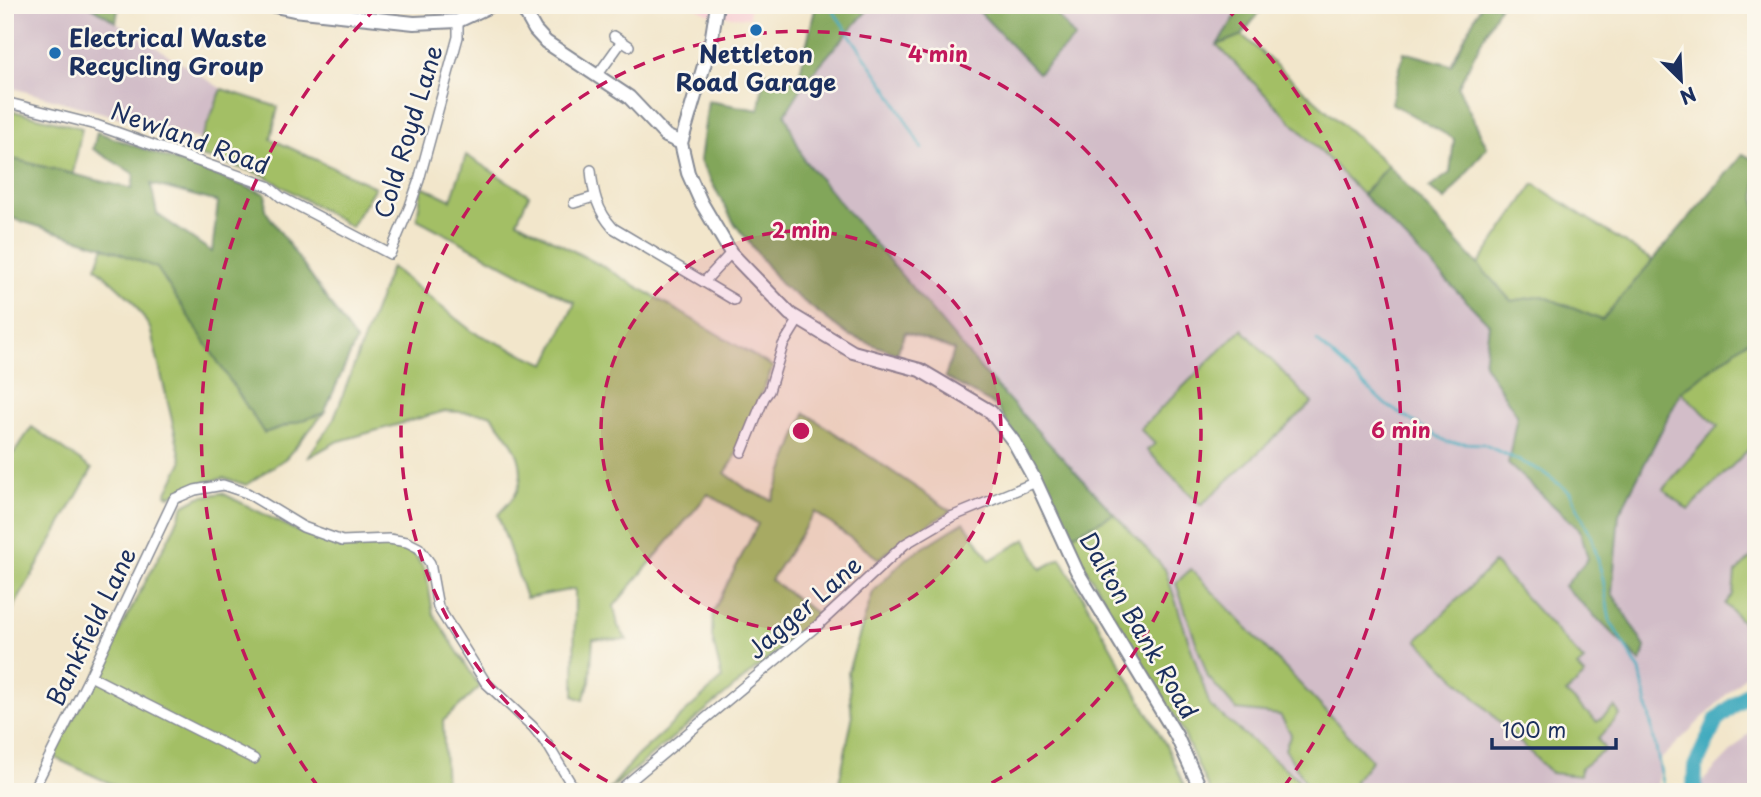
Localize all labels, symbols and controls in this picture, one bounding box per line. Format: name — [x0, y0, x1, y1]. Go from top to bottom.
place label: Electrical Waste Recycling Group — [69, 19, 267, 83]
marker: Nettleton Road Garage — [748, 22, 764, 38]
place label: Nettleton Road Garage — [676, 35, 836, 99]
text: 4 min — [908, 37, 968, 69]
street label: Cold Royd Lane — [364, 40, 451, 223]
marker: Electrical Waste Recycling Group — [47, 45, 63, 61]
north arrow — [1646, 46, 1716, 116]
text: N — [1676, 81, 1701, 112]
street label: Newland Road — [106, 92, 275, 182]
text: 2 min — [772, 213, 830, 245]
text: 6 min — [1371, 413, 1431, 445]
centre of rings — [789, 419, 813, 443]
street label: Dalton Bank Road — [1071, 525, 1208, 725]
street label: Bankfield Lane — [36, 541, 144, 712]
street label: Jagger Lane — [738, 546, 869, 667]
scale bar — [1492, 706, 1616, 750]
text: 100 m — [1502, 713, 1566, 745]

